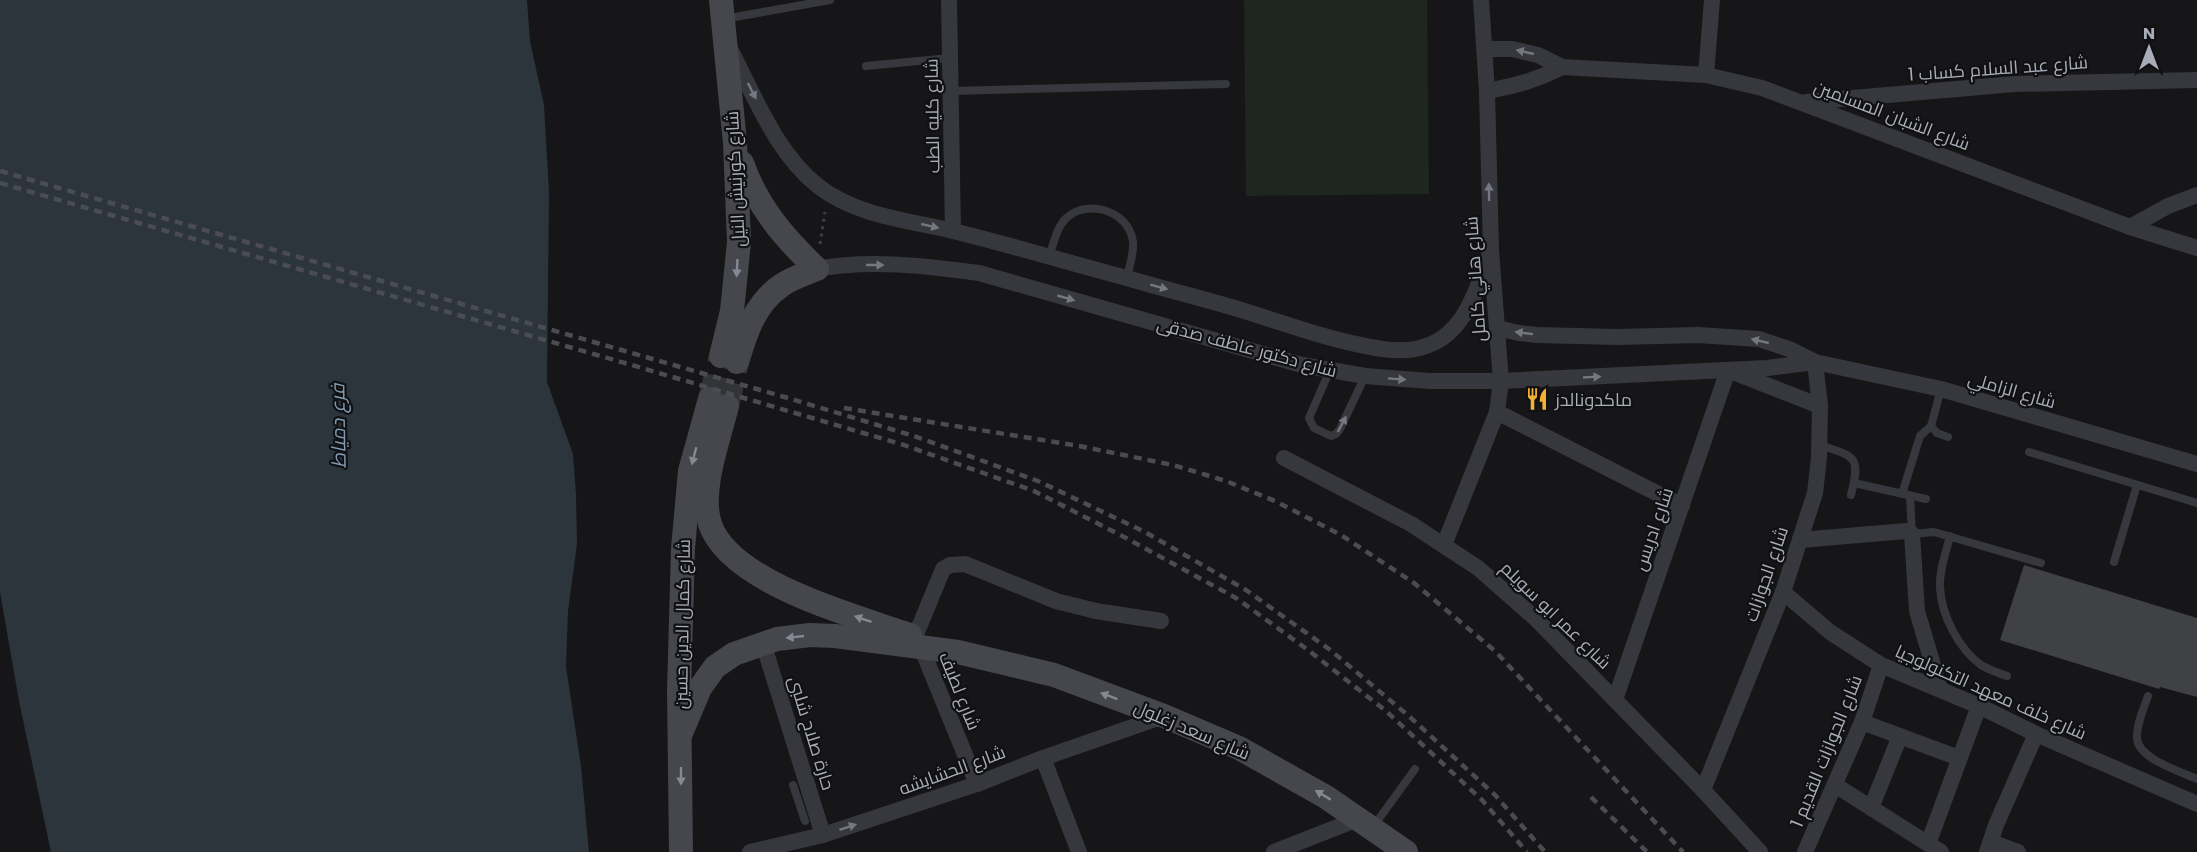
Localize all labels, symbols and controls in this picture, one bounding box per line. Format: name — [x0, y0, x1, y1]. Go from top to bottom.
north arrow — [2119, 18, 2179, 78]
text: N — [2143, 22, 2155, 45]
one-way arrow — [1515, 46, 1534, 56]
street label: شارع عبد السلام كساب 1 — [1907, 49, 2089, 87]
street label: شارع كليه الطب — [918, 58, 946, 174]
street label: شارع الشبان المسلمين — [1810, 74, 1974, 156]
one-way arrow — [747, 83, 757, 100]
street label: شارع كورنيش النيل — [719, 110, 751, 248]
one-way arrow — [1485, 182, 1494, 201]
street label: شارع هاني كامل — [1458, 215, 1494, 342]
one-way arrow — [921, 221, 939, 231]
one-way arrow — [733, 258, 742, 277]
one-way arrow — [865, 260, 884, 270]
one-way arrow — [1150, 283, 1168, 292]
one-way arrow — [1057, 294, 1075, 303]
street label: شارع دكتور عاطف صدقى — [1154, 311, 1340, 383]
one-way arrow — [1514, 328, 1533, 338]
one-way arrow — [1751, 335, 1769, 345]
street label: شارع الزاملي — [1965, 366, 2059, 416]
one-way arrow — [1583, 372, 1602, 381]
one-way arrow — [1388, 374, 1407, 383]
water label: فرع دمياط — [323, 382, 353, 469]
restaurant icon: ماكدونالدز — [1524, 386, 1550, 412]
place label: ماكدونالدز — [1554, 387, 1632, 412]
one-way arrow — [1337, 415, 1347, 432]
one-way arrow — [689, 446, 699, 465]
street label: شارع ادريس — [1627, 484, 1679, 574]
street label: شارع الجوازات — [1738, 523, 1794, 625]
street label: شارع كمال الدين حسين — [668, 539, 696, 709]
street label: شارع عمر ابو سويلم — [1495, 556, 1617, 674]
one-way arrow — [854, 614, 872, 623]
one-way arrow — [786, 632, 805, 642]
street label: شارع خلف معهد التكنولوجيا — [1891, 639, 2091, 745]
street label: شارع لطيف — [933, 648, 987, 734]
street label: شارع الجوازات القديم 1 — [1784, 671, 1868, 831]
street label: حارة صلاح شلبى — [783, 673, 841, 793]
one-way arrow — [1100, 690, 1118, 700]
street label: شارع سعد زغلول — [1130, 694, 1254, 766]
street label: شارع الحشايشه — [895, 739, 1009, 801]
one-way arrow — [676, 766, 686, 785]
one-way arrow — [1315, 790, 1331, 801]
one-way arrow — [839, 822, 857, 831]

